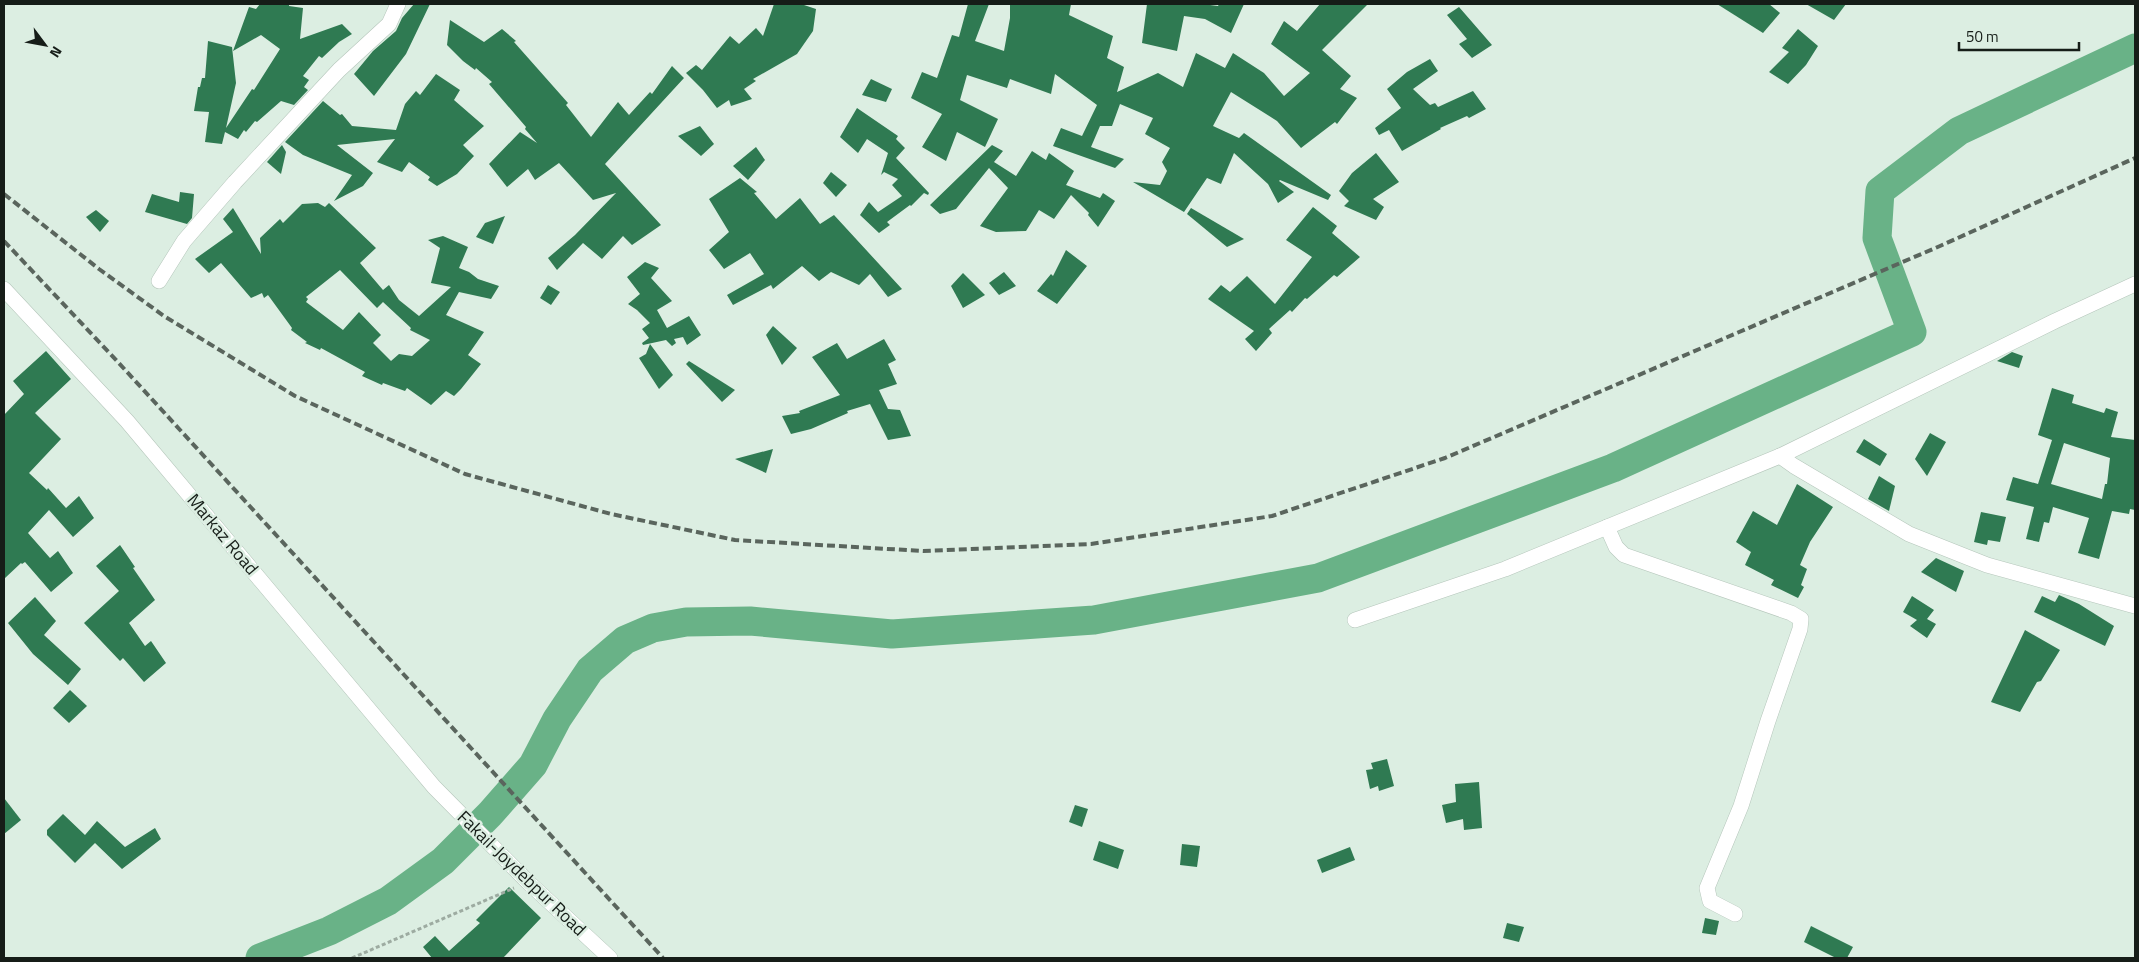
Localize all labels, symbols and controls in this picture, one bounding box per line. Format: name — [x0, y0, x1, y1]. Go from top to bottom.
north arrow — [20, 20, 70, 70]
scale bar — [1959, 20, 2079, 52]
text: 50 m — [1966, 25, 1999, 48]
text: N — [45, 42, 68, 62]
street label: Markaz Road — [181, 487, 265, 581]
street label: Fakail-Joydebpur Road — [451, 804, 593, 942]

